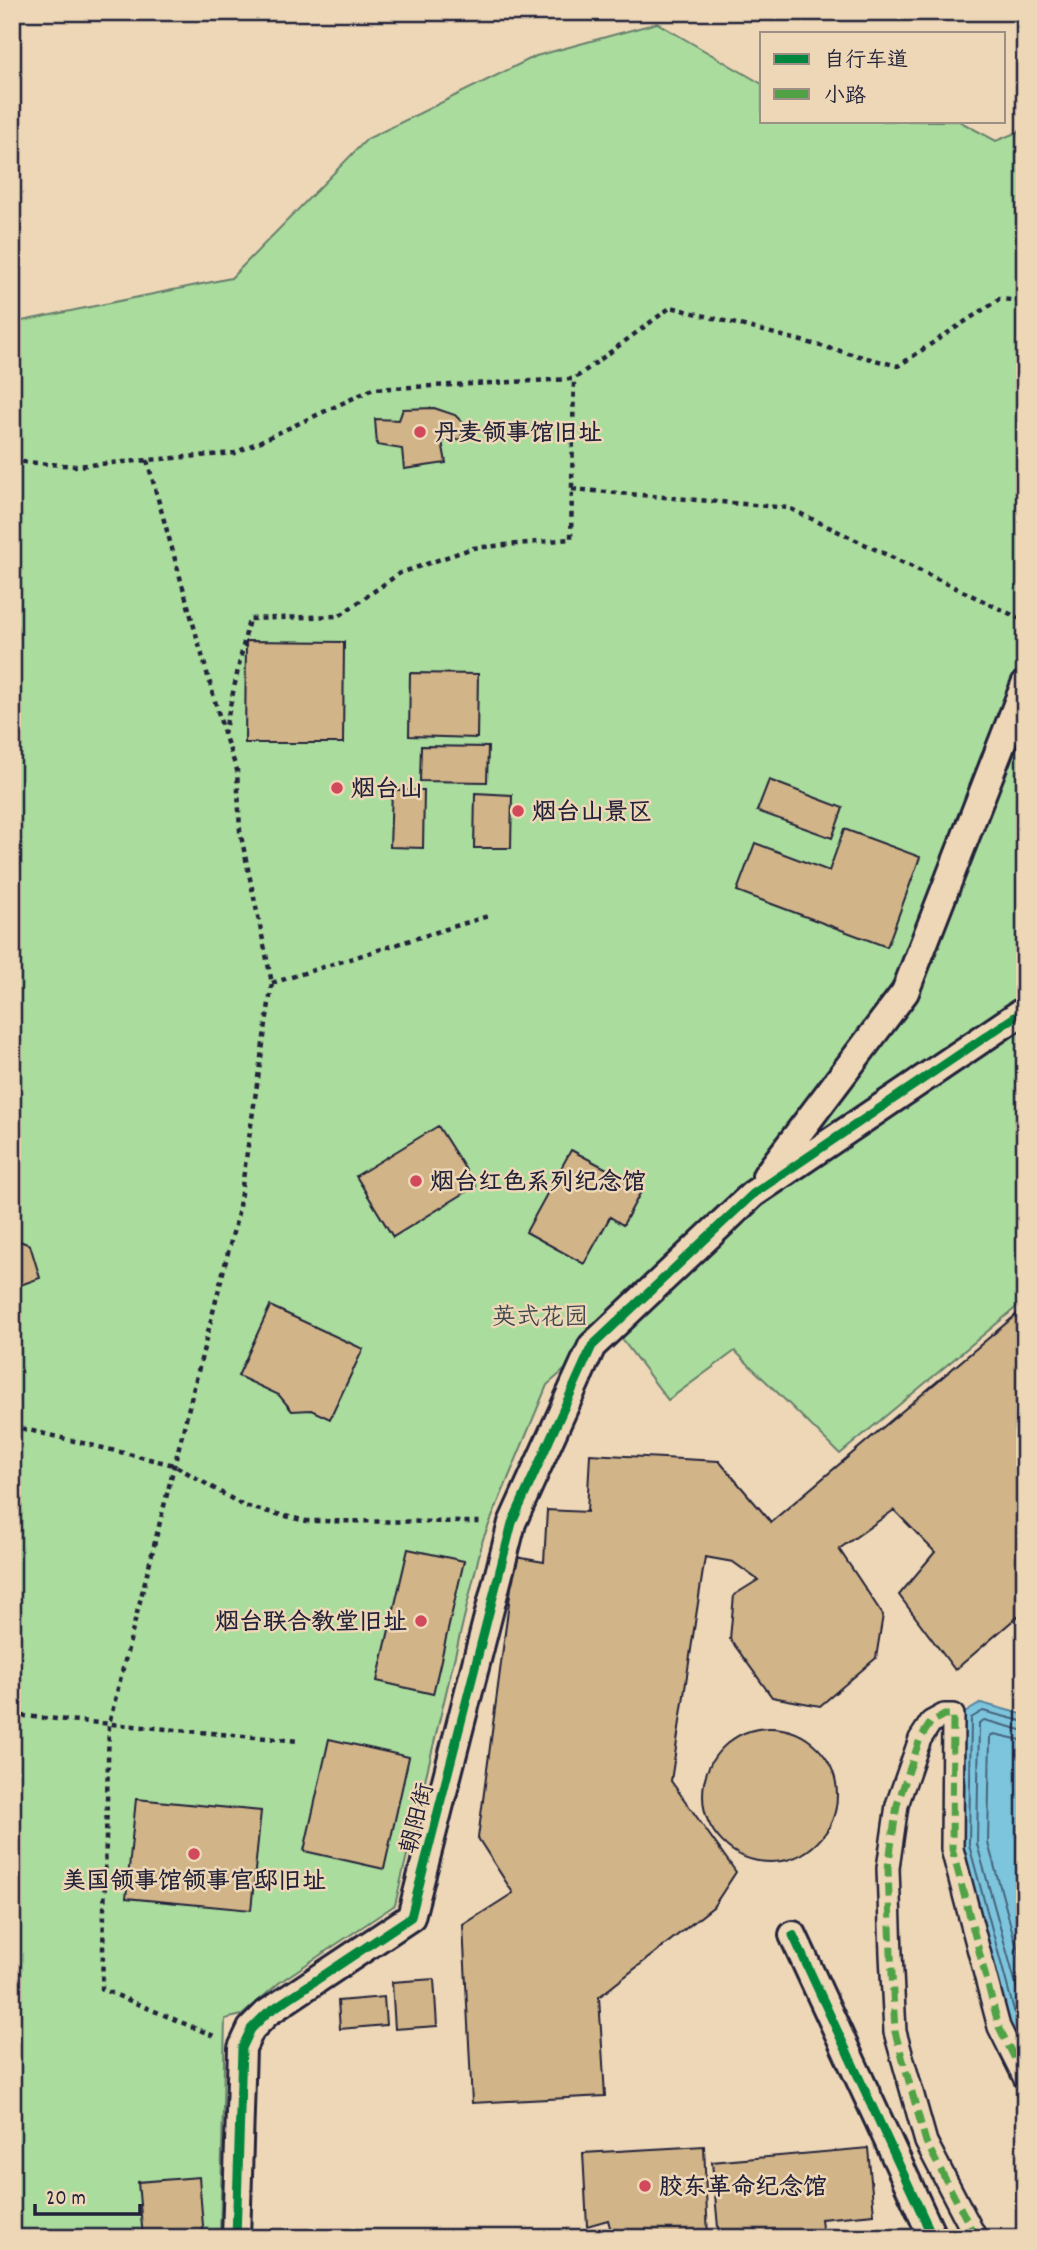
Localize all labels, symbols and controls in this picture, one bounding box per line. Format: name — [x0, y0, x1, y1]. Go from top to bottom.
legend — [760, 32, 1006, 122]
text: 自行车道 — [824, 47, 908, 77]
text: 小路 — [824, 83, 866, 113]
place label: 丹麦领事馆旧址 — [434, 418, 602, 452]
marker: 丹麦领事馆旧址 — [412, 424, 428, 440]
place label: 烟台山 — [351, 774, 423, 808]
marker: 烟台山 — [329, 780, 345, 796]
place label: 烟台山景区 — [532, 797, 652, 831]
marker: 烟台山景区 — [510, 803, 526, 819]
place label: 烟台红色系列纪念馆 — [430, 1167, 646, 1201]
marker: 烟台红色系列纪念馆 — [408, 1173, 424, 1189]
park label: 英式花园 — [492, 1302, 588, 1336]
place label: 烟台联合教堂旧址 — [215, 1607, 407, 1641]
marker: 烟台联合教堂旧址 — [413, 1613, 429, 1629]
street label: 朝阳街 — [394, 1780, 444, 1858]
marker: 美国领事馆领事官邸旧址 — [186, 1846, 202, 1862]
place label: 美国领事馆领事官邸旧址 — [62, 1866, 326, 1900]
place label: 胶东革命纪念馆 — [659, 2172, 827, 2206]
scale bar — [35, 2173, 140, 2217]
marker: 胶东革命纪念馆 — [637, 2178, 653, 2194]
text: 20 m — [46, 2185, 86, 2215]

